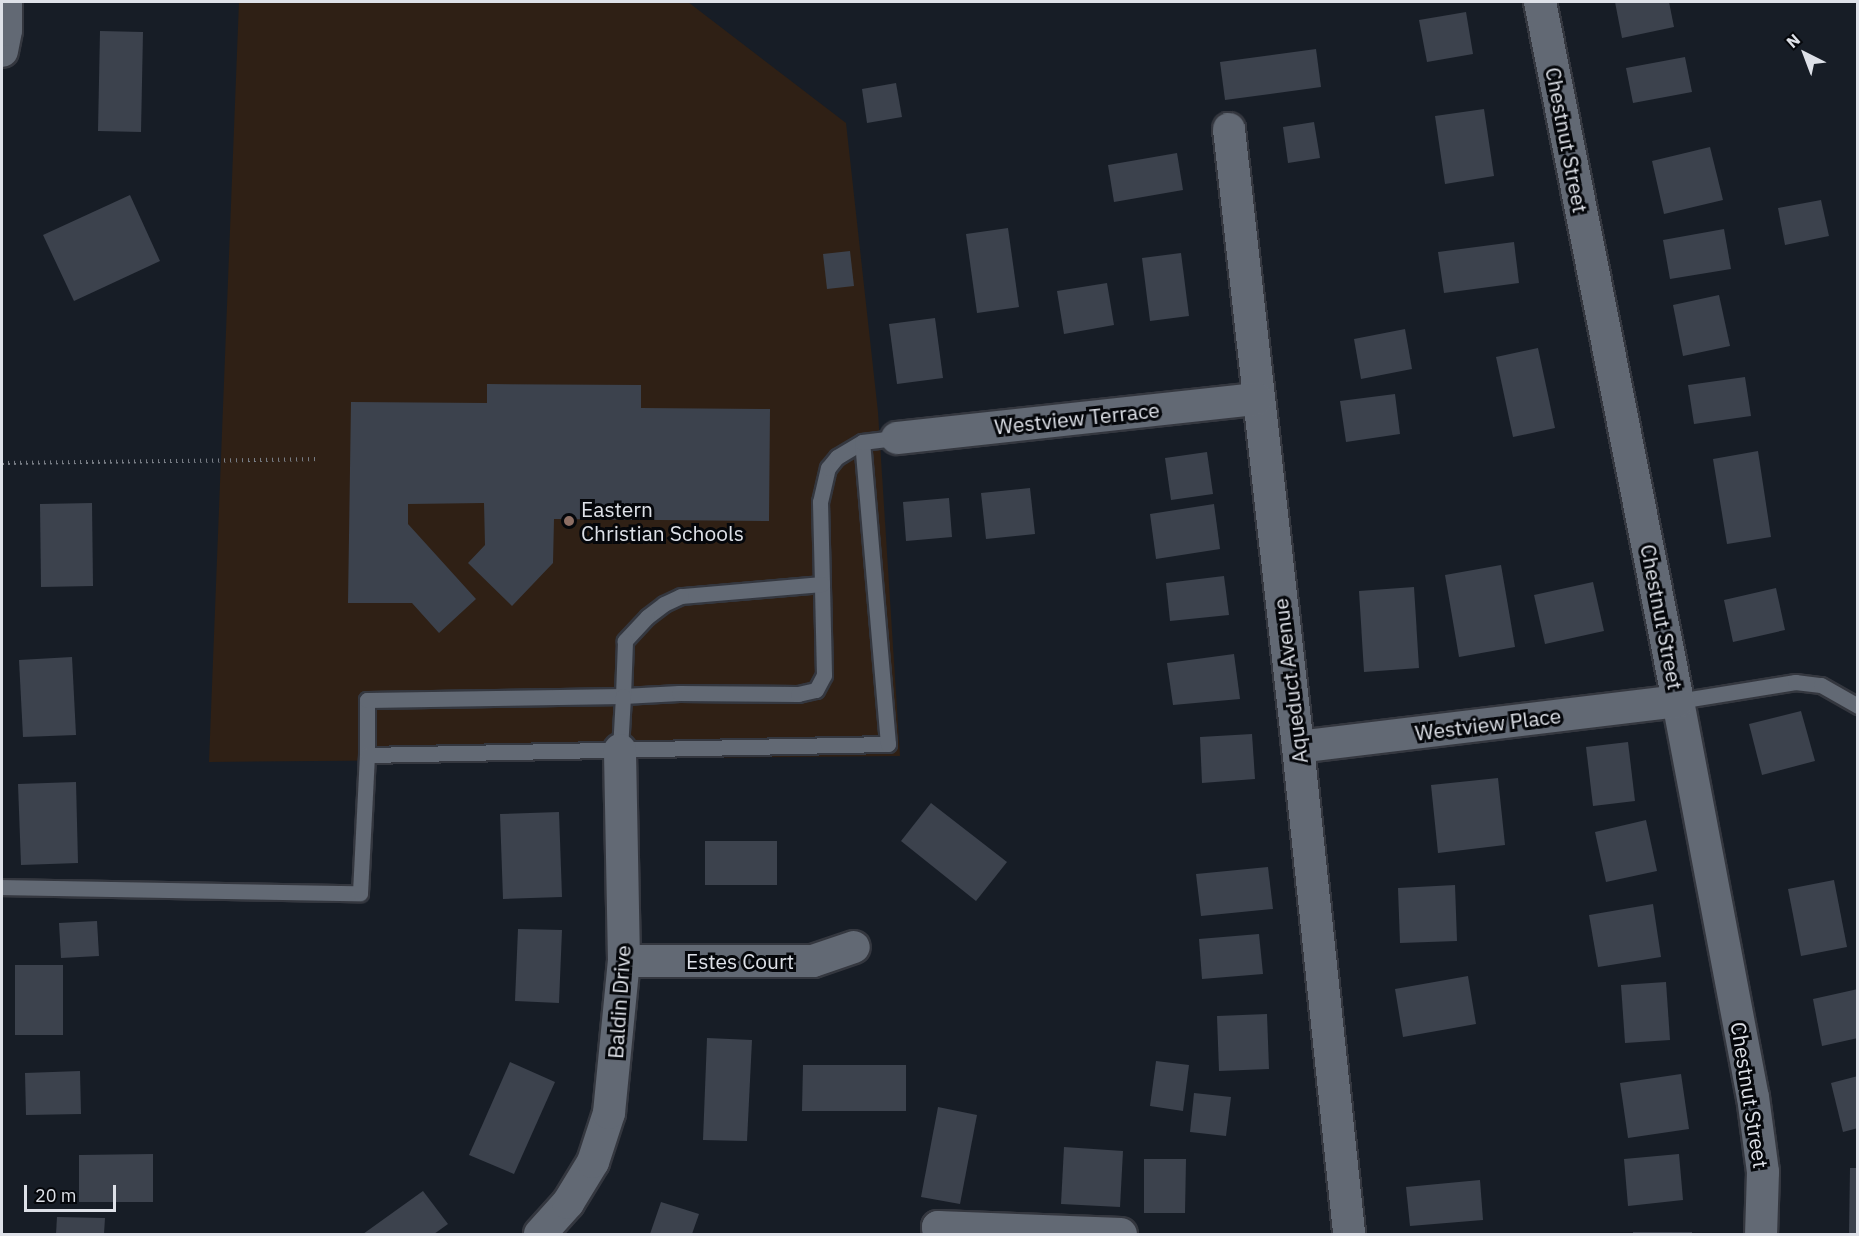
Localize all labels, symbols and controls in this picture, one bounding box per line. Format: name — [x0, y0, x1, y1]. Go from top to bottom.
north arrow — [1775, 24, 1835, 84]
text: N — [1782, 29, 1804, 52]
street label: Chestnut Street — [1541, 65, 1593, 215]
street label: Westview Terrace — [993, 397, 1161, 439]
place label: Eastern Christian Schools — [581, 496, 744, 546]
marker: Eastern Christian Schools — [562, 514, 576, 528]
street label: Chestnut Street — [1636, 542, 1688, 692]
street label: Aqueduct Avenue — [1267, 597, 1313, 765]
street label: Westview Place — [1413, 703, 1563, 745]
street label: Baldin Drive — [602, 944, 636, 1060]
street label: Estes Court — [686, 948, 794, 974]
street label: Chestnut Street — [1726, 1020, 1774, 1170]
scale bar — [27, 1173, 118, 1211]
text: 20 m — [35, 1184, 77, 1207]

